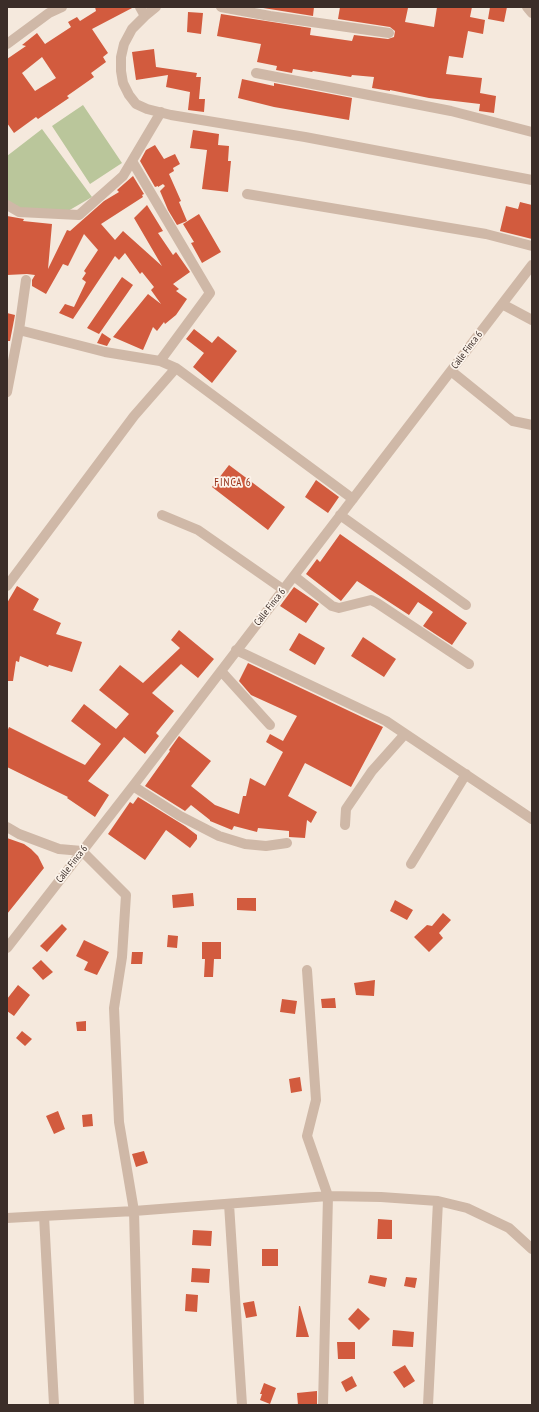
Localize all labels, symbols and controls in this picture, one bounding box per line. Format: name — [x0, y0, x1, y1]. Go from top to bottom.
street label: Calle Finca 6 — [449, 329, 485, 371]
district label: FINCA 6 — [214, 476, 252, 490]
street label: Calle Finca 6 — [252, 586, 288, 628]
street label: Calle Finca 6 — [54, 843, 90, 885]

